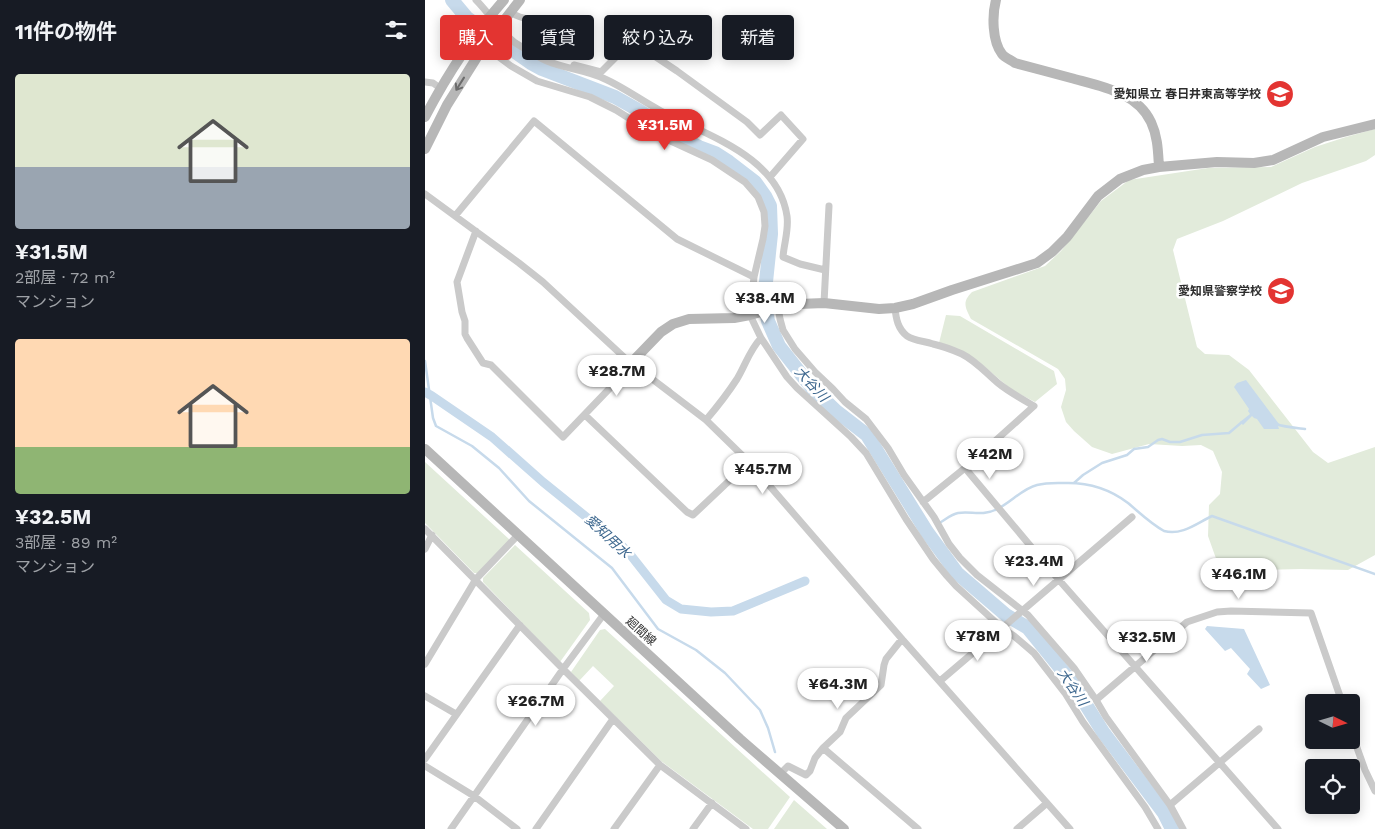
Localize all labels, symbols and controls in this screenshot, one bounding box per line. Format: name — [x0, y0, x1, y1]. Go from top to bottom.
chip: 購入 — [440, 15, 512, 60]
chip: 賃貸 — [522, 15, 594, 60]
chip: 絞り込み — [604, 15, 712, 60]
chip: 新着 — [722, 15, 794, 60]
icon: filters — [382, 16, 410, 44]
text: 11件の物件 — [15, 19, 117, 44]
one-way arrow — [455, 77, 465, 91]
school or university icon: 愛知県立 春日井東高等学校 — [1265, 79, 1295, 109]
place label: 愛知県立 春日井東高等学校 — [1114, 87, 1261, 101]
icon: home — [168, 106, 258, 196]
pin: ¥31.5M — [624, 108, 706, 151]
text: ¥31.5M — [637, 115, 693, 134]
text: ¥31.5M — [15, 239, 88, 264]
text: 2部屋 · 72 m² — [15, 268, 115, 287]
school or university icon: 愛知県警察学校 — [1266, 276, 1296, 306]
pin: ¥38.4M — [724, 282, 806, 324]
place label: 愛知県警察学校 — [1178, 284, 1262, 298]
text: ¥38.4M — [735, 288, 795, 307]
text: マンション — [15, 292, 95, 311]
pin: ¥28.7M — [576, 354, 658, 397]
text: ¥28.7M — [588, 361, 646, 380]
water label: 大谷川 — [792, 363, 834, 406]
icon: home — [168, 371, 258, 461]
pin: ¥42M — [960, 438, 1020, 480]
text: ¥42M — [968, 444, 1012, 463]
pin: ¥45.7M — [722, 452, 804, 495]
text: ¥45.7M — [734, 459, 792, 478]
text: ¥32.5M — [15, 504, 91, 529]
water label: 愛知用水 — [582, 511, 635, 562]
text: 3部屋 · 89 m² — [15, 533, 117, 552]
pin: ¥23.4M — [993, 544, 1075, 587]
text: ¥23.4M — [1004, 551, 1064, 570]
text: マンション — [15, 557, 95, 576]
pin: ¥46.1M — [1198, 558, 1280, 600]
text: ¥46.1M — [1211, 564, 1267, 583]
street label: 廻間線 — [623, 614, 659, 648]
pin: ¥78M — [948, 620, 1008, 662]
pin: ¥32.5M — [1106, 620, 1188, 663]
text: ¥78M — [956, 626, 1000, 645]
text: ¥32.5M — [1118, 627, 1176, 646]
water label: 大谷川 — [1055, 665, 1092, 711]
pin: ¥64.3M — [797, 668, 879, 710]
text: ¥64.3M — [808, 674, 868, 693]
pin: ¥26.7M — [495, 684, 577, 727]
text: ¥26.7M — [507, 691, 565, 710]
north arrow — [1305, 694, 1360, 749]
map controls — [1305, 694, 1360, 814]
button: locate — [1305, 759, 1360, 814]

